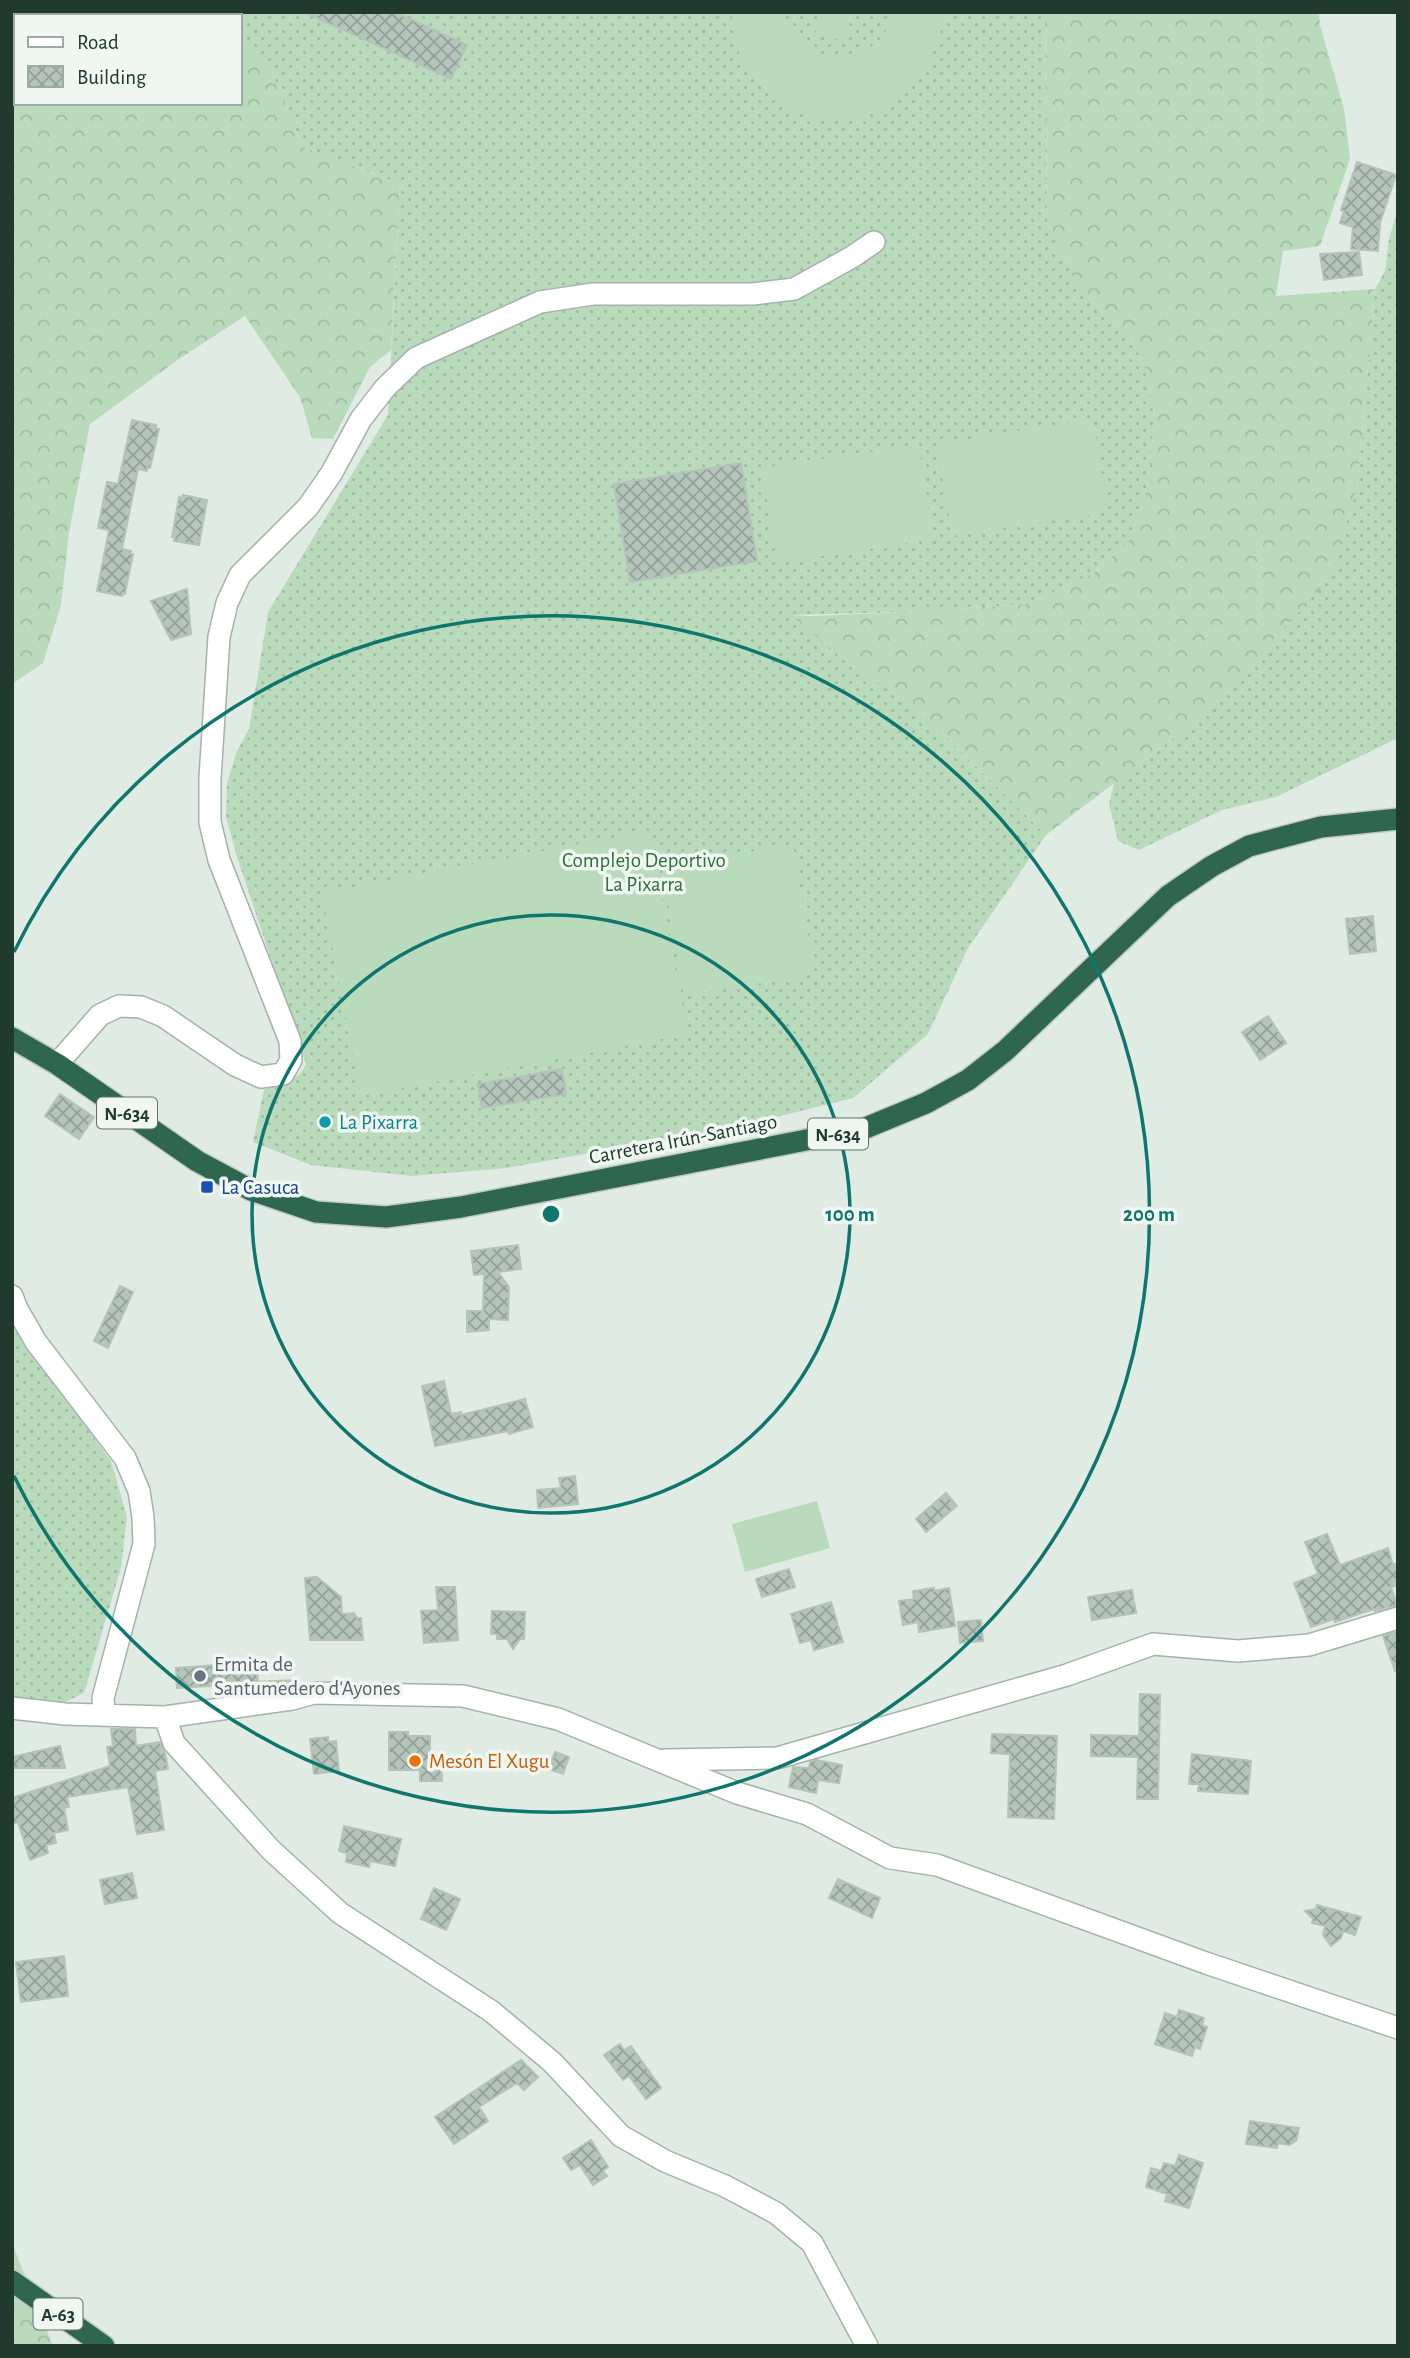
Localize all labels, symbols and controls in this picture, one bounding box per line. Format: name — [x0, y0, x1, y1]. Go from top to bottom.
legend — [14, 14, 242, 105]
text: Road — [77, 32, 119, 53]
text: Building — [77, 67, 147, 88]
park label: Complejo Deportivo La Pixarra — [562, 850, 726, 895]
road number: N-634 — [97, 1098, 157, 1128]
street label: Carretera Irún-Santiago — [587, 1111, 779, 1168]
place label: La Pixarra — [339, 1112, 418, 1133]
marker: La Pixarra — [317, 1114, 333, 1130]
road number: N-634 — [808, 1118, 868, 1150]
place label: La Casuca — [221, 1177, 300, 1198]
marker: La Casuca — [199, 1179, 215, 1195]
centre of rings — [539, 1202, 563, 1226]
text: 100 m — [825, 1204, 875, 1225]
text: 200 m — [1123, 1204, 1175, 1225]
place label: Ermita de Santumedero d'Ayones — [214, 1654, 401, 1699]
marker: Ermita de Santumedero d'Ayones — [192, 1668, 208, 1684]
place label: Mesón El Xugu — [429, 1751, 550, 1772]
marker: Mesón El Xugu — [407, 1753, 423, 1769]
road number: A-63 — [34, 2298, 82, 2330]

